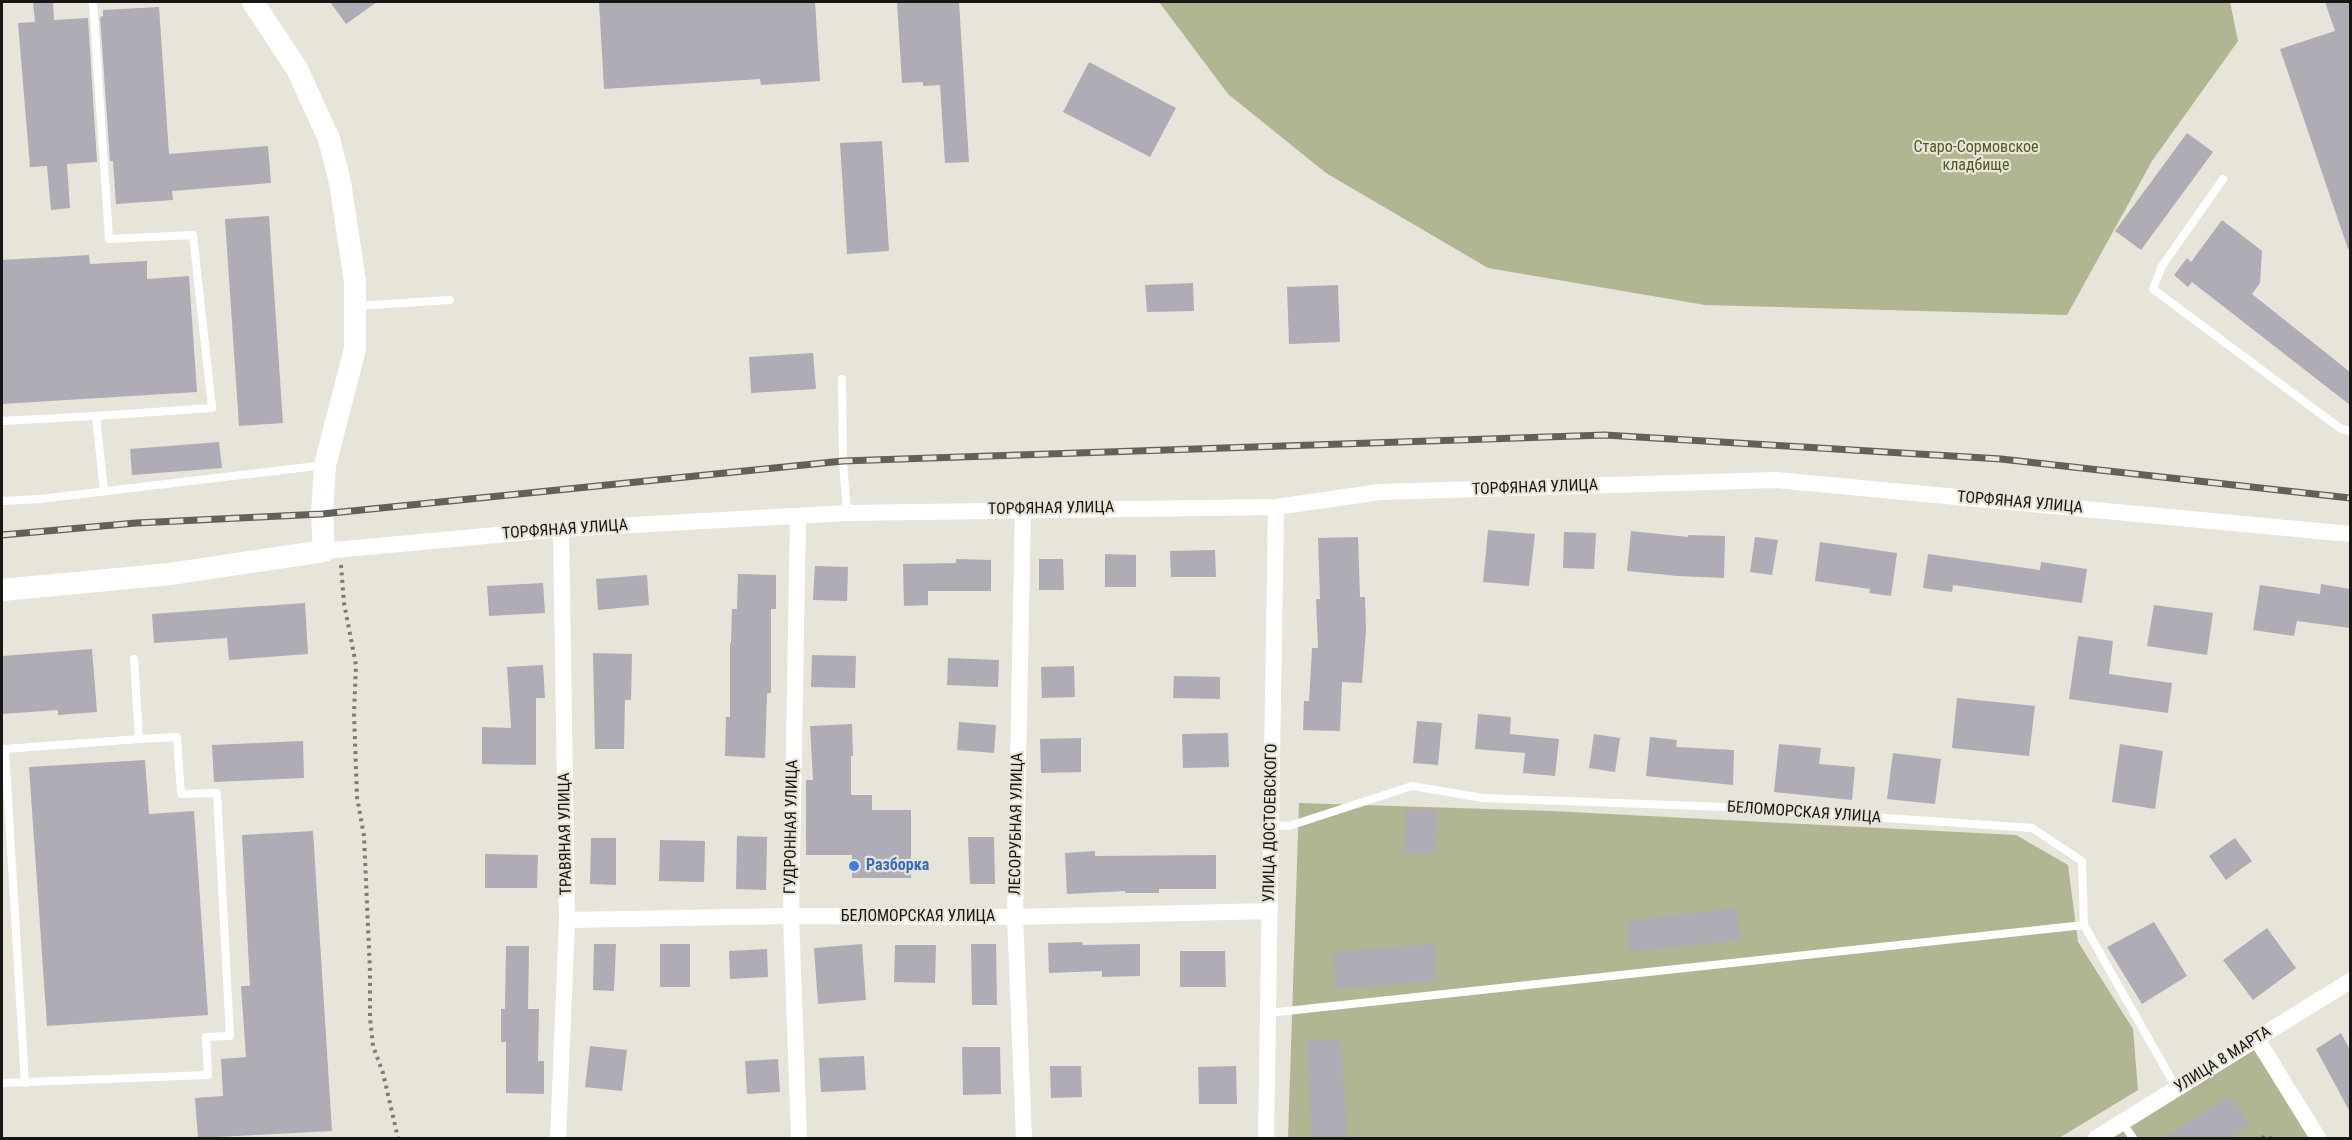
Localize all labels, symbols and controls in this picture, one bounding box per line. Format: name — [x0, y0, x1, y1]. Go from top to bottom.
park label: Старо-Сормовское кладбище — [1913, 138, 2039, 176]
street label: ТОРФЯНАЯ УЛИЦА — [1472, 476, 1598, 500]
street label: ТОРФЯНАЯ УЛИЦА — [1956, 488, 2084, 518]
street label: ТОРФЯНАЯ УЛИЦА — [988, 498, 1114, 520]
street label: ТОРФЯНАЯ УЛИЦА — [501, 516, 629, 544]
street label: УЛИЦА ДОСТОЕВСКОГО — [1260, 743, 1282, 903]
street label: ЛЕСОРУБНАЯ УЛИЦА — [1006, 753, 1028, 895]
street label: ГУДРОННАЯ УЛИЦА — [781, 760, 803, 894]
street label: ТРАВЯНАЯ УЛИЦА — [555, 772, 577, 896]
street label: БЕЛОМОРСКАЯ УЛИЦА — [1726, 798, 1882, 828]
place label: Разборка — [866, 856, 929, 876]
marker: Разборка — [847, 859, 861, 873]
street label: БЕЛОМОРСКАЯ УЛИЦА — [841, 907, 995, 927]
street label: УЛИЦА 8 МАРТА — [2171, 1023, 2275, 1097]

